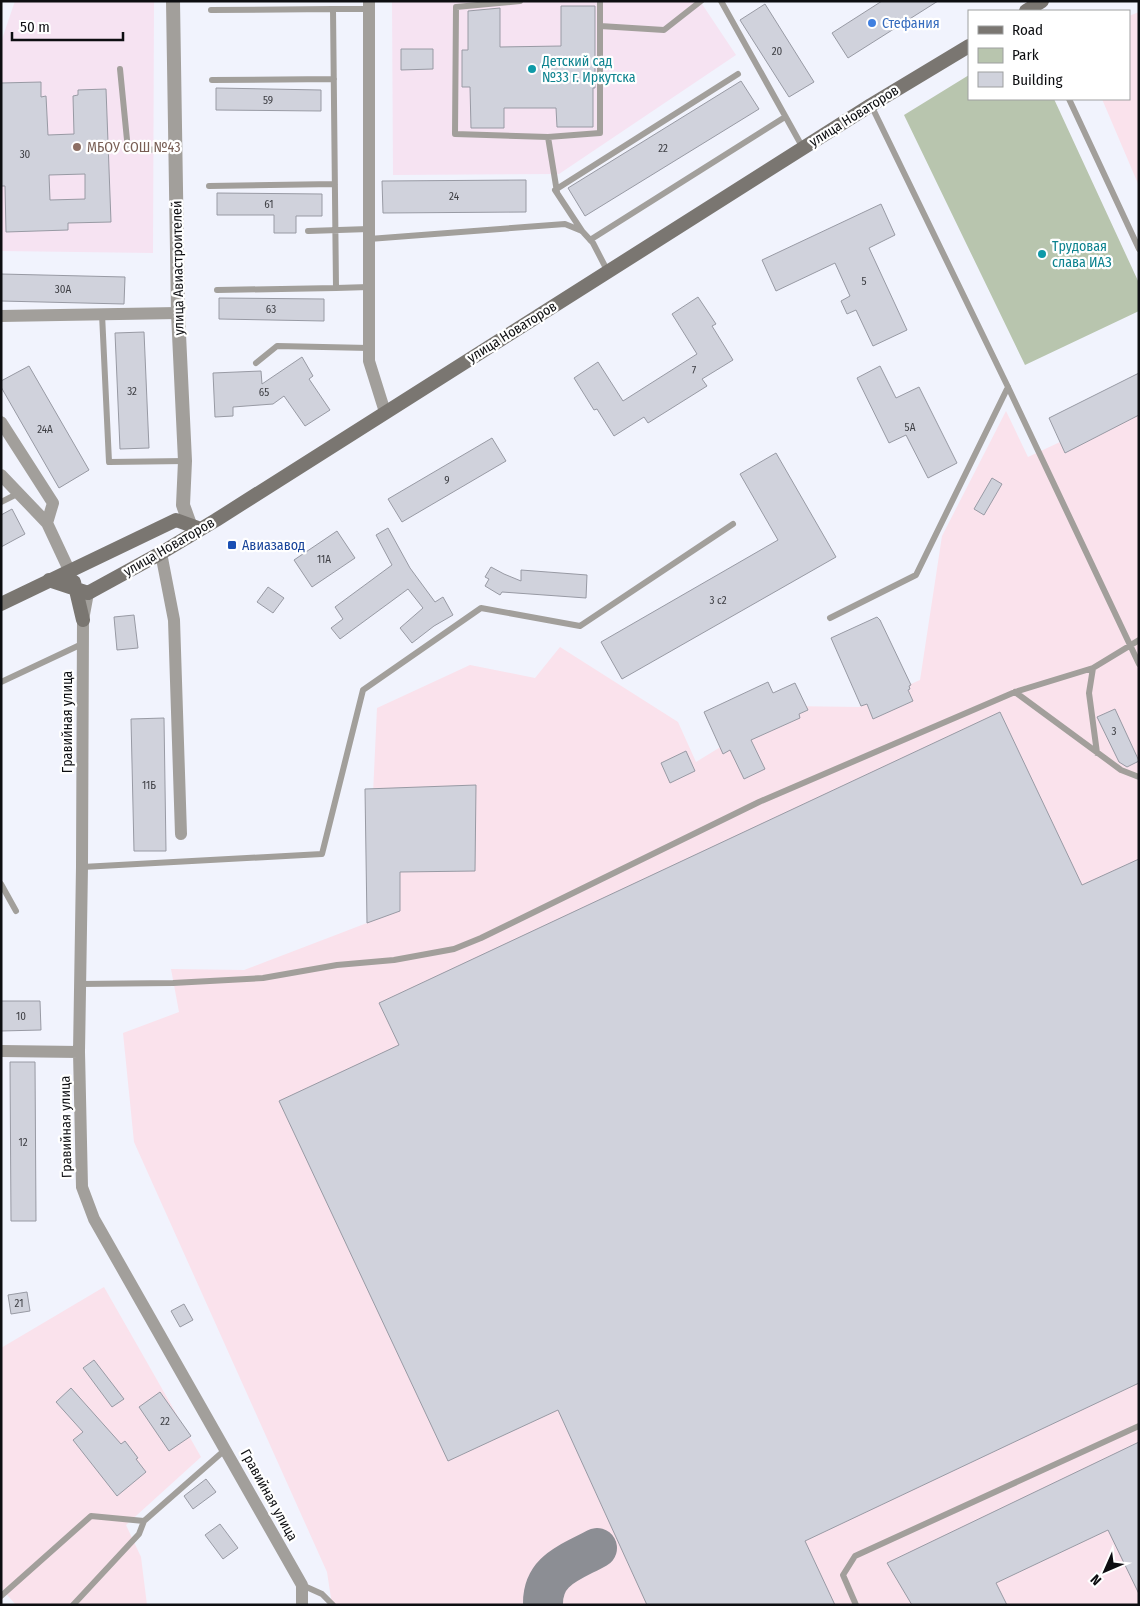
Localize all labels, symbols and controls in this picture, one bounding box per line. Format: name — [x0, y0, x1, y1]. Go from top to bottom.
scale bar — [12, 10, 124, 42]
legend — [968, 10, 1130, 100]
place label: Стефания — [882, 15, 940, 32]
marker: Стефания — [866, 17, 878, 29]
text: 50 m — [20, 18, 50, 36]
text: Road — [1012, 21, 1043, 39]
house number: 20 — [772, 45, 783, 58]
text: Park — [1012, 46, 1039, 64]
place label: Детский сад №33 г. Иркутска — [541, 53, 636, 86]
marker: Детский сад №33 г. Иркутска — [526, 63, 538, 75]
text: Building — [1012, 71, 1063, 89]
street label: улица Новаторов — [806, 82, 902, 150]
house number: 59 — [263, 94, 273, 107]
place label: МБОУ СОШ №43 — [87, 139, 181, 156]
marker: МБОУ СОШ №43 — [71, 141, 83, 153]
house number: 22 — [658, 142, 668, 155]
house number: 30 — [20, 148, 31, 161]
house number: 24 — [449, 190, 460, 203]
house number: 61 — [264, 198, 274, 211]
street label: улица Авиастроителей — [168, 200, 188, 336]
place label: Трудовая слава ИАЗ — [1052, 238, 1112, 271]
marker: Трудовая слава ИАЗ — [1036, 248, 1048, 260]
house number: 5 — [861, 275, 867, 288]
house number: 30А — [55, 283, 71, 296]
street label: улица Новаторов — [464, 298, 560, 366]
house number: 63 — [266, 303, 276, 316]
house number: 7 — [692, 364, 697, 377]
house number: 32 — [127, 385, 137, 398]
house number: 65 — [259, 386, 269, 399]
house number: 5А — [905, 421, 916, 434]
house number: 24А — [37, 423, 53, 436]
house number: 9 — [444, 474, 450, 487]
street label: улица Новаторов — [120, 514, 218, 580]
place label: Авиазавод — [242, 537, 305, 554]
marker: Авиазавод — [226, 539, 238, 551]
house number: 11А — [317, 553, 331, 566]
house number: 3 с2 — [709, 594, 727, 607]
street label: Гравийная улица — [59, 671, 76, 773]
house number: 3 — [1112, 725, 1117, 738]
house number: 11Б — [142, 779, 156, 792]
house number: 10 — [16, 1010, 26, 1023]
street label: Гравийная улица — [57, 1076, 75, 1178]
house number: 12 — [18, 1136, 28, 1149]
house number: 21 — [15, 1297, 23, 1310]
house number: 22 — [160, 1415, 170, 1428]
street label: Гравийная улица — [237, 1446, 301, 1544]
north arrow — [1080, 1546, 1130, 1596]
text: N — [1087, 1571, 1105, 1589]

